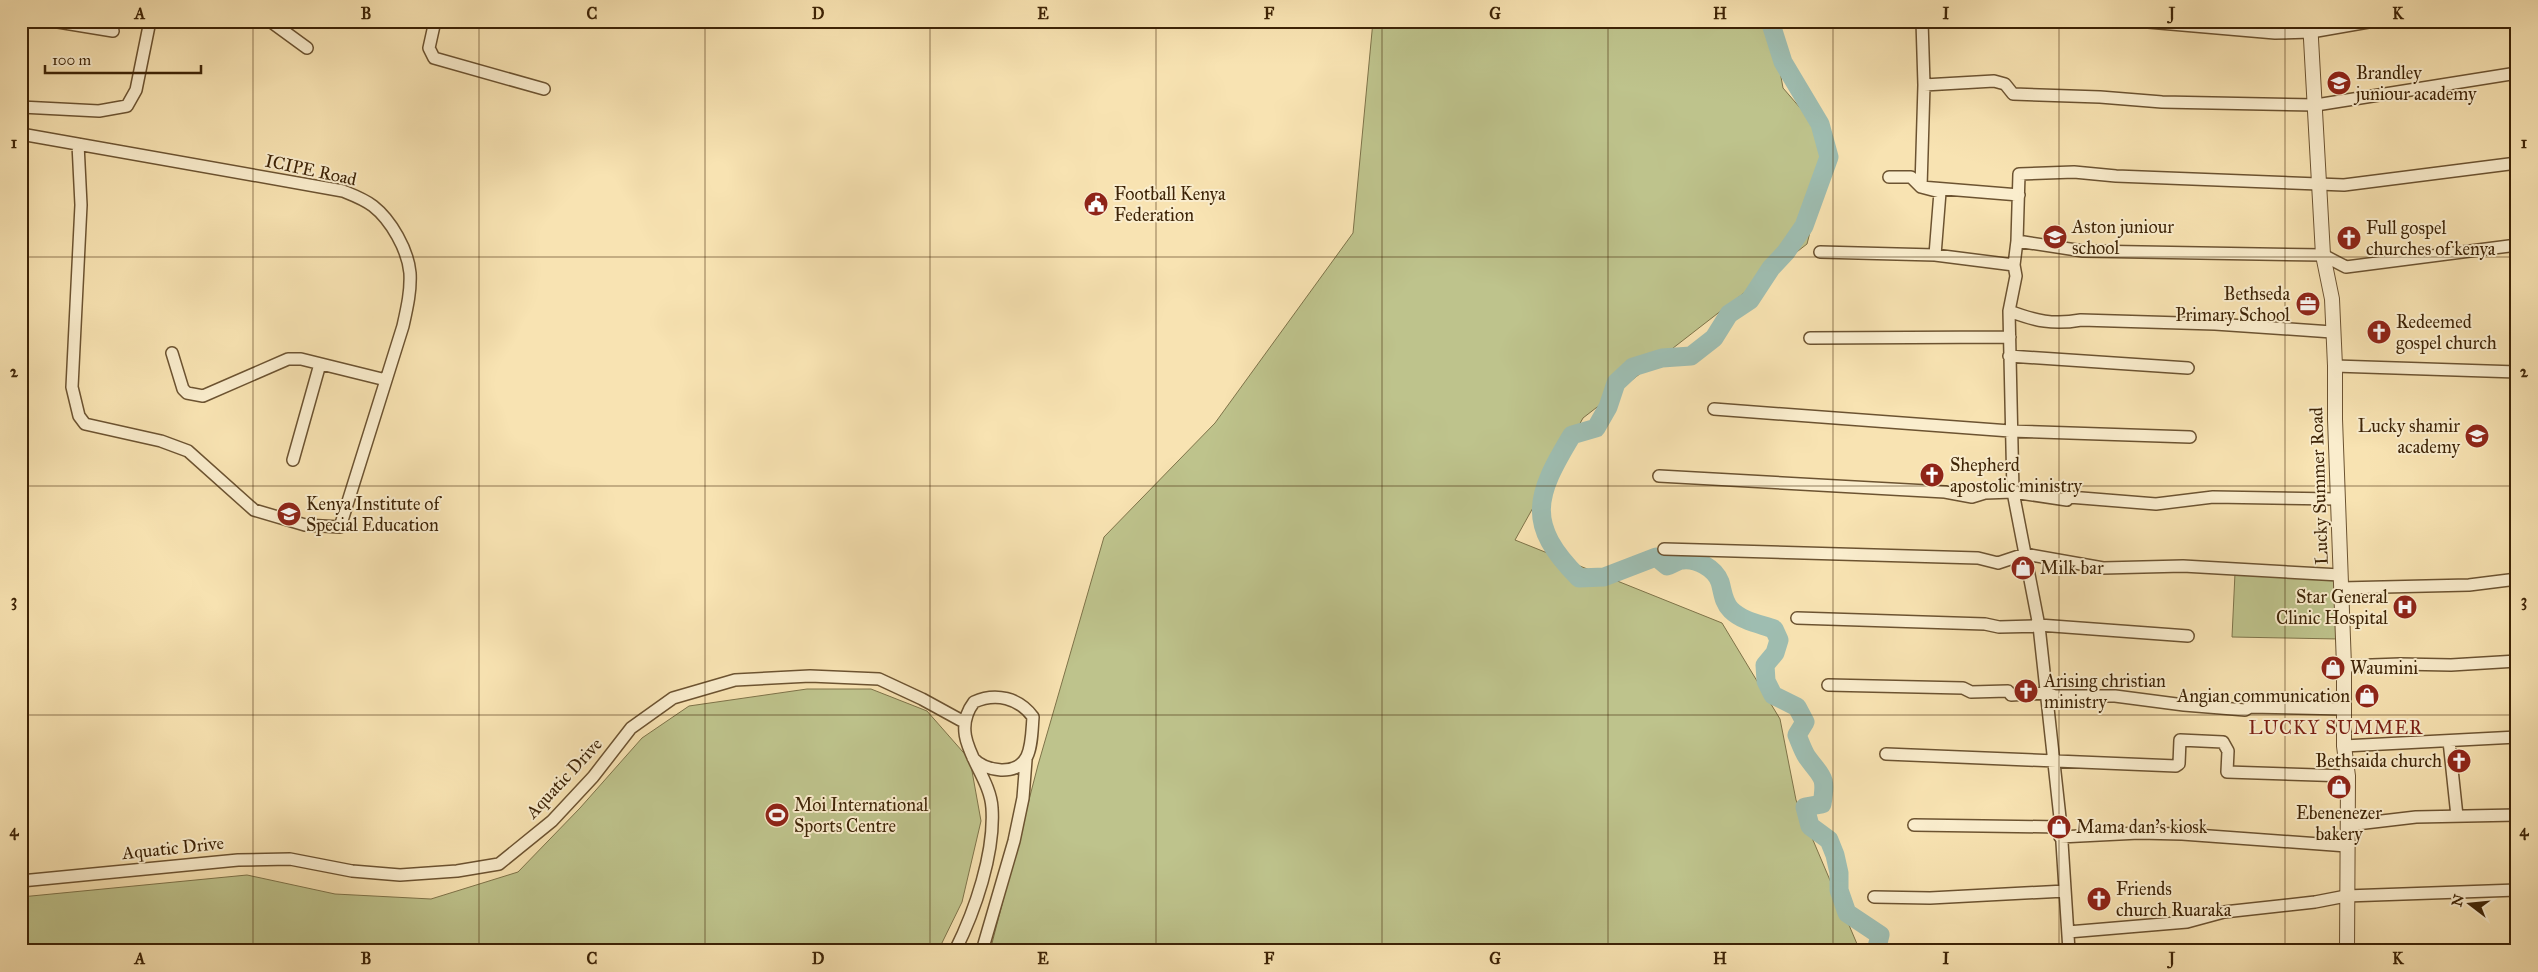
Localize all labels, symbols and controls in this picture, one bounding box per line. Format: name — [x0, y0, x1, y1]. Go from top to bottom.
text: A — [134, 4, 146, 23]
text: B — [361, 4, 371, 23]
text: C — [587, 4, 598, 23]
text: D — [812, 4, 825, 23]
text: E — [1037, 4, 1049, 23]
text: F — [1264, 4, 1275, 23]
text: G — [1489, 4, 1501, 23]
text: H — [1713, 4, 1727, 23]
text: I — [1943, 4, 1950, 23]
text: J — [2167, 4, 2176, 24]
text: K — [2392, 4, 2404, 23]
scale bar — [45, 42, 201, 74]
text: 100 m — [52, 51, 92, 69]
place label: Brandley juniour academy — [2353, 62, 2477, 105]
school or university icon: Brandley juniour academy — [2326, 70, 2352, 96]
text: 1 — [11, 133, 18, 152]
text: 1 — [2521, 133, 2528, 152]
street label: ICIPE Road — [263, 150, 359, 190]
place label: Football Kenya Federation — [1114, 183, 1226, 226]
public building icon: Football Kenya Federation — [1083, 191, 1109, 217]
place label: Aston juniour school — [2071, 216, 2174, 259]
place label: Full gospel churches of kenya — [2366, 217, 2496, 260]
school or university icon: Aston juniour school — [2042, 224, 2068, 250]
church icon: Full gospel churches of kenya — [2336, 225, 2362, 251]
place label: Bethseda Primary School — [2175, 283, 2290, 326]
office icon: Bethseda Primary School — [2295, 291, 2321, 317]
place label: Redeemed gospel church — [2396, 311, 2497, 355]
church icon: Redeemed gospel church — [2366, 319, 2392, 345]
text: 2 — [10, 362, 19, 381]
text: 2 — [2520, 362, 2529, 381]
street label: Lucky Summer Road — [2305, 407, 2333, 565]
place label: Lucky shamir academy — [2358, 415, 2461, 458]
school or university icon: Lucky shamir academy — [2464, 423, 2490, 449]
place label: Shepherd apostolic ministry — [1950, 454, 2083, 497]
church icon: Shepherd apostolic ministry — [1919, 462, 1945, 488]
place label: Kenya Institute of Special Education — [306, 493, 442, 536]
school or university icon: Kenya Institute of Special Education — [276, 501, 302, 527]
shop icon: Milk bar — [2010, 555, 2036, 581]
place label: Milk bar — [2040, 557, 2104, 579]
place label: Star General Clinic Hospital — [2276, 586, 2388, 629]
text: 3 — [11, 591, 17, 611]
text: 3 — [2521, 591, 2527, 611]
hospital icon: Star General Clinic Hospital — [2392, 594, 2418, 620]
shop icon: Waumini — [2320, 655, 2346, 681]
place label: Waumini — [2350, 657, 2418, 679]
place label: Arising christian ministry — [2043, 670, 2166, 713]
church icon: Arising christian ministry — [2013, 678, 2039, 704]
shop icon: Angian communication — [2354, 683, 2380, 709]
place label: Angian communication — [2176, 685, 2350, 708]
district label: LUCKY SUMMER — [2249, 716, 2423, 739]
street label: Aquatic Drive — [520, 733, 608, 824]
church icon: Bethsaida church — [2446, 748, 2472, 774]
place label: Bethsaida church — [2315, 750, 2442, 772]
shop icon: Ebenenezer bakery — [2326, 774, 2352, 800]
place label: Moi International Sports Centre — [794, 794, 928, 837]
sports icon: Moi International Sports Centre — [764, 802, 790, 828]
place label: Ebenenezer bakery — [2296, 802, 2382, 845]
shop icon: Mama dan's kiosk — [2046, 814, 2072, 840]
place label: Mama dan's kiosk — [2076, 816, 2208, 838]
text: 4 — [10, 821, 20, 841]
text: 4 — [2520, 821, 2530, 841]
street label: Aquatic Drive — [120, 832, 225, 865]
place label: Friends church Ruaraka — [2116, 878, 2232, 921]
north arrow — [2446, 880, 2496, 930]
church icon: Friends church Ruaraka — [2086, 886, 2112, 912]
text: N — [2448, 892, 2468, 909]
text: A — [134, 949, 146, 968]
text: B — [361, 949, 371, 968]
text: C — [587, 949, 598, 968]
text: D — [812, 949, 825, 968]
text: E — [1037, 949, 1049, 968]
text: F — [1264, 949, 1275, 968]
text: G — [1489, 949, 1501, 968]
text: H — [1713, 949, 1727, 968]
text: I — [1943, 949, 1950, 968]
text: J — [2167, 949, 2176, 969]
text: K — [2392, 949, 2404, 968]

